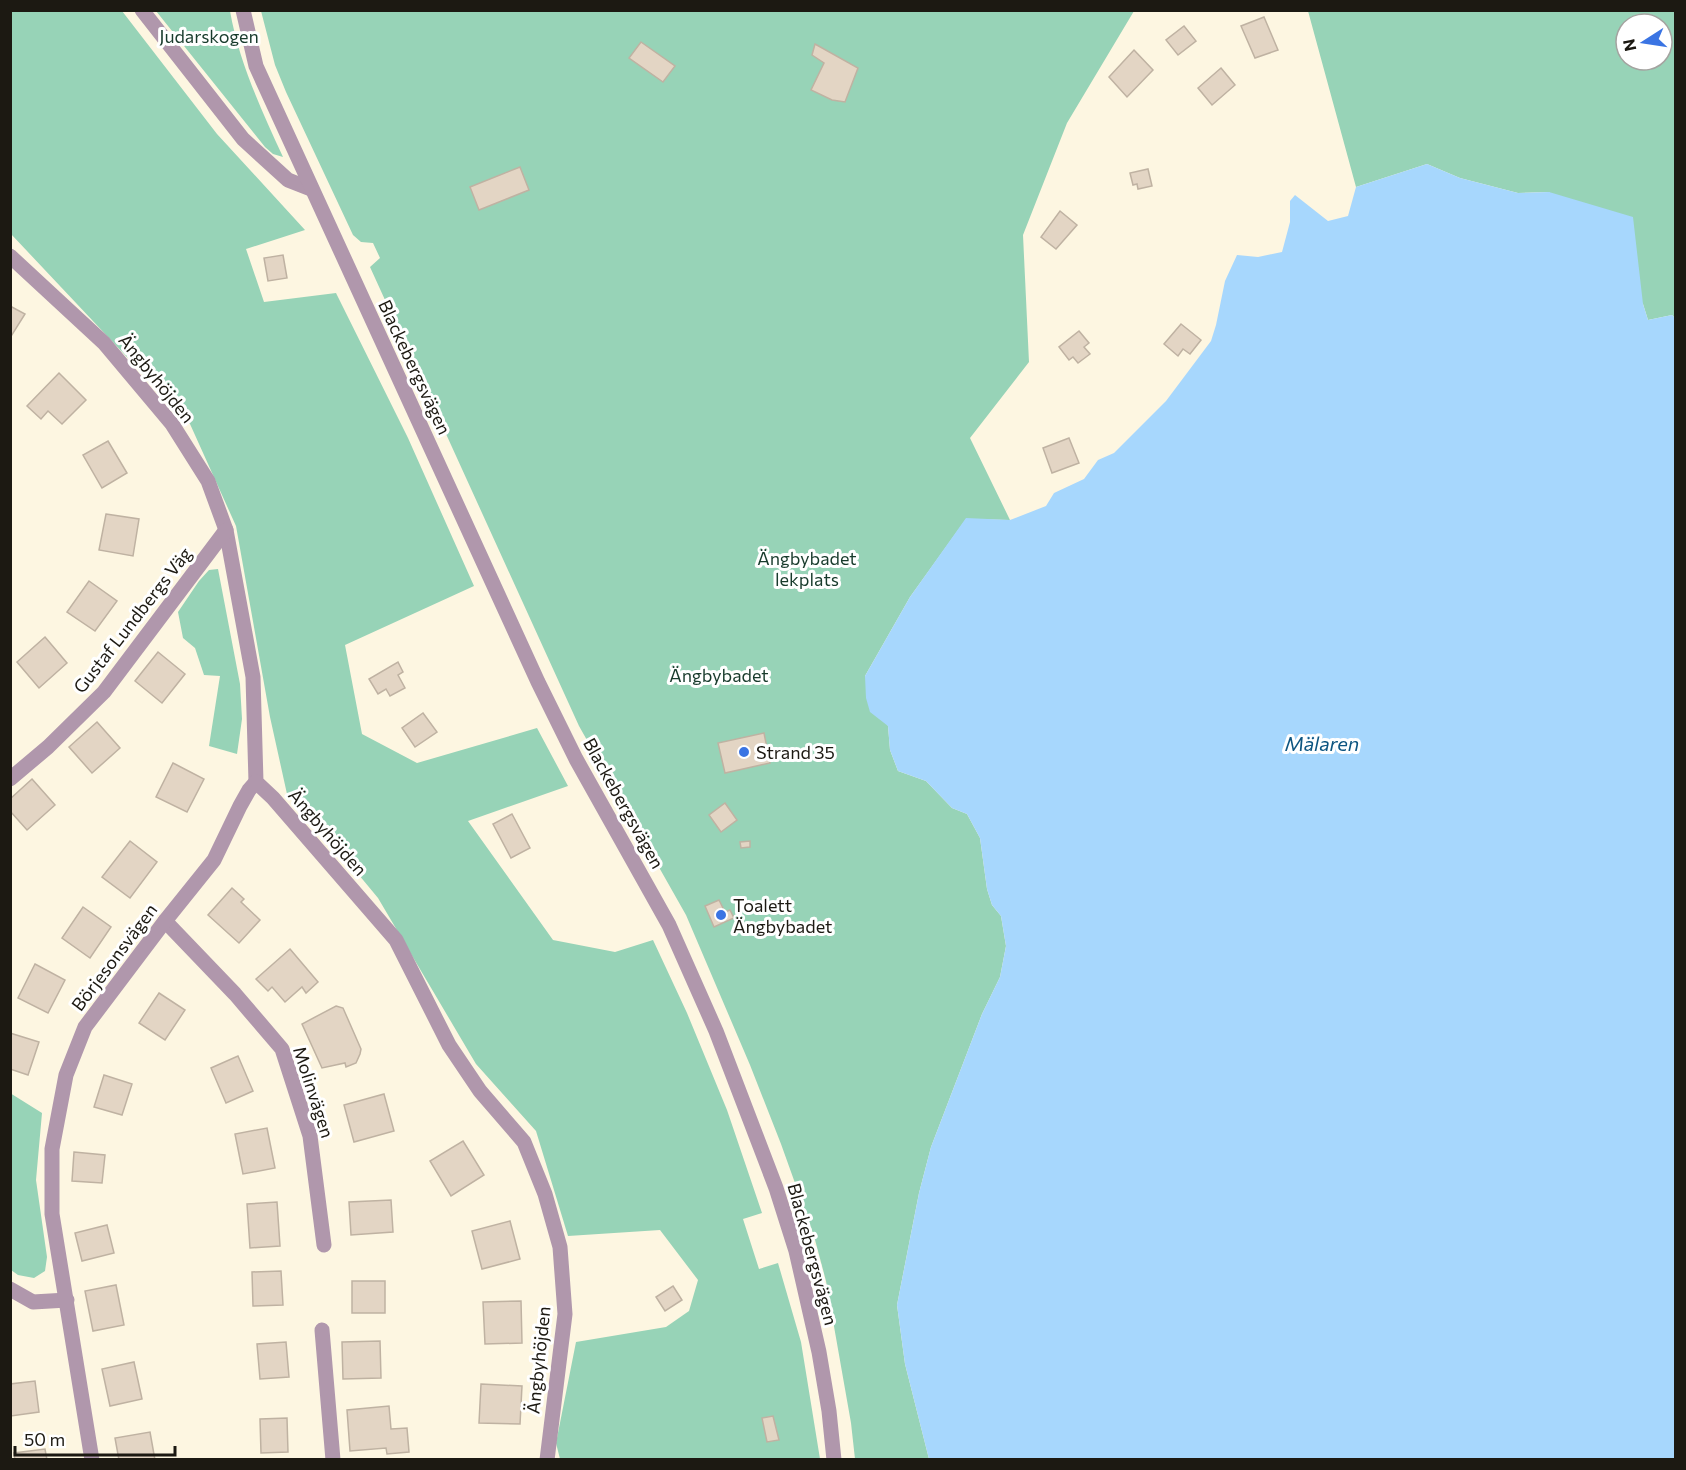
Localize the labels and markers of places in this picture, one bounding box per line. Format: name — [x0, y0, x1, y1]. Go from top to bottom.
place label: Strand 35 — [756, 741, 835, 763]
marker: Strand 35 — [737, 745, 751, 759]
place label: Toalett Ängbybadet — [733, 894, 832, 937]
marker: Toalett Ängbybadet — [714, 908, 728, 922]

